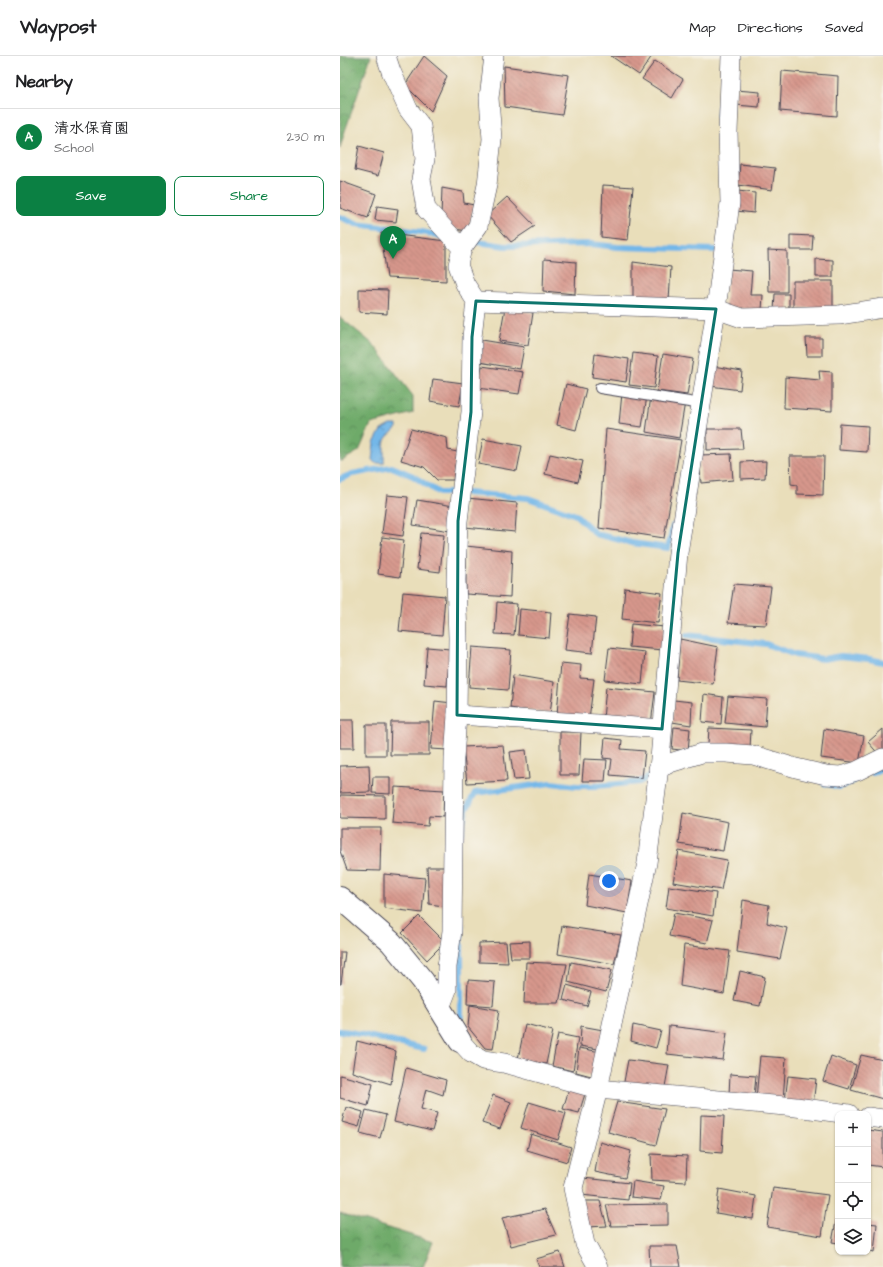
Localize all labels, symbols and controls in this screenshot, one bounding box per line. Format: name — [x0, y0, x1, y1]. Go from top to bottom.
text: Waypost — [20, 14, 96, 41]
text: Map — [689, 18, 716, 38]
text: Directions — [738, 18, 803, 38]
text: Saved — [825, 18, 863, 38]
text: Nearby — [16, 70, 73, 94]
text: 清水保育園 — [54, 118, 129, 139]
text: A — [25, 128, 33, 146]
text: 230 m — [286, 128, 324, 146]
text: School — [54, 139, 94, 157]
button: Save — [16, 176, 166, 216]
button: Share — [174, 176, 324, 216]
pin: A — [380, 226, 406, 259]
your location — [599, 871, 619, 891]
map controls — [835, 1111, 871, 1255]
button: + — [835, 1111, 871, 1147]
button: − — [835, 1147, 871, 1183]
button: locate — [835, 1183, 871, 1219]
button: layers — [835, 1219, 871, 1255]

